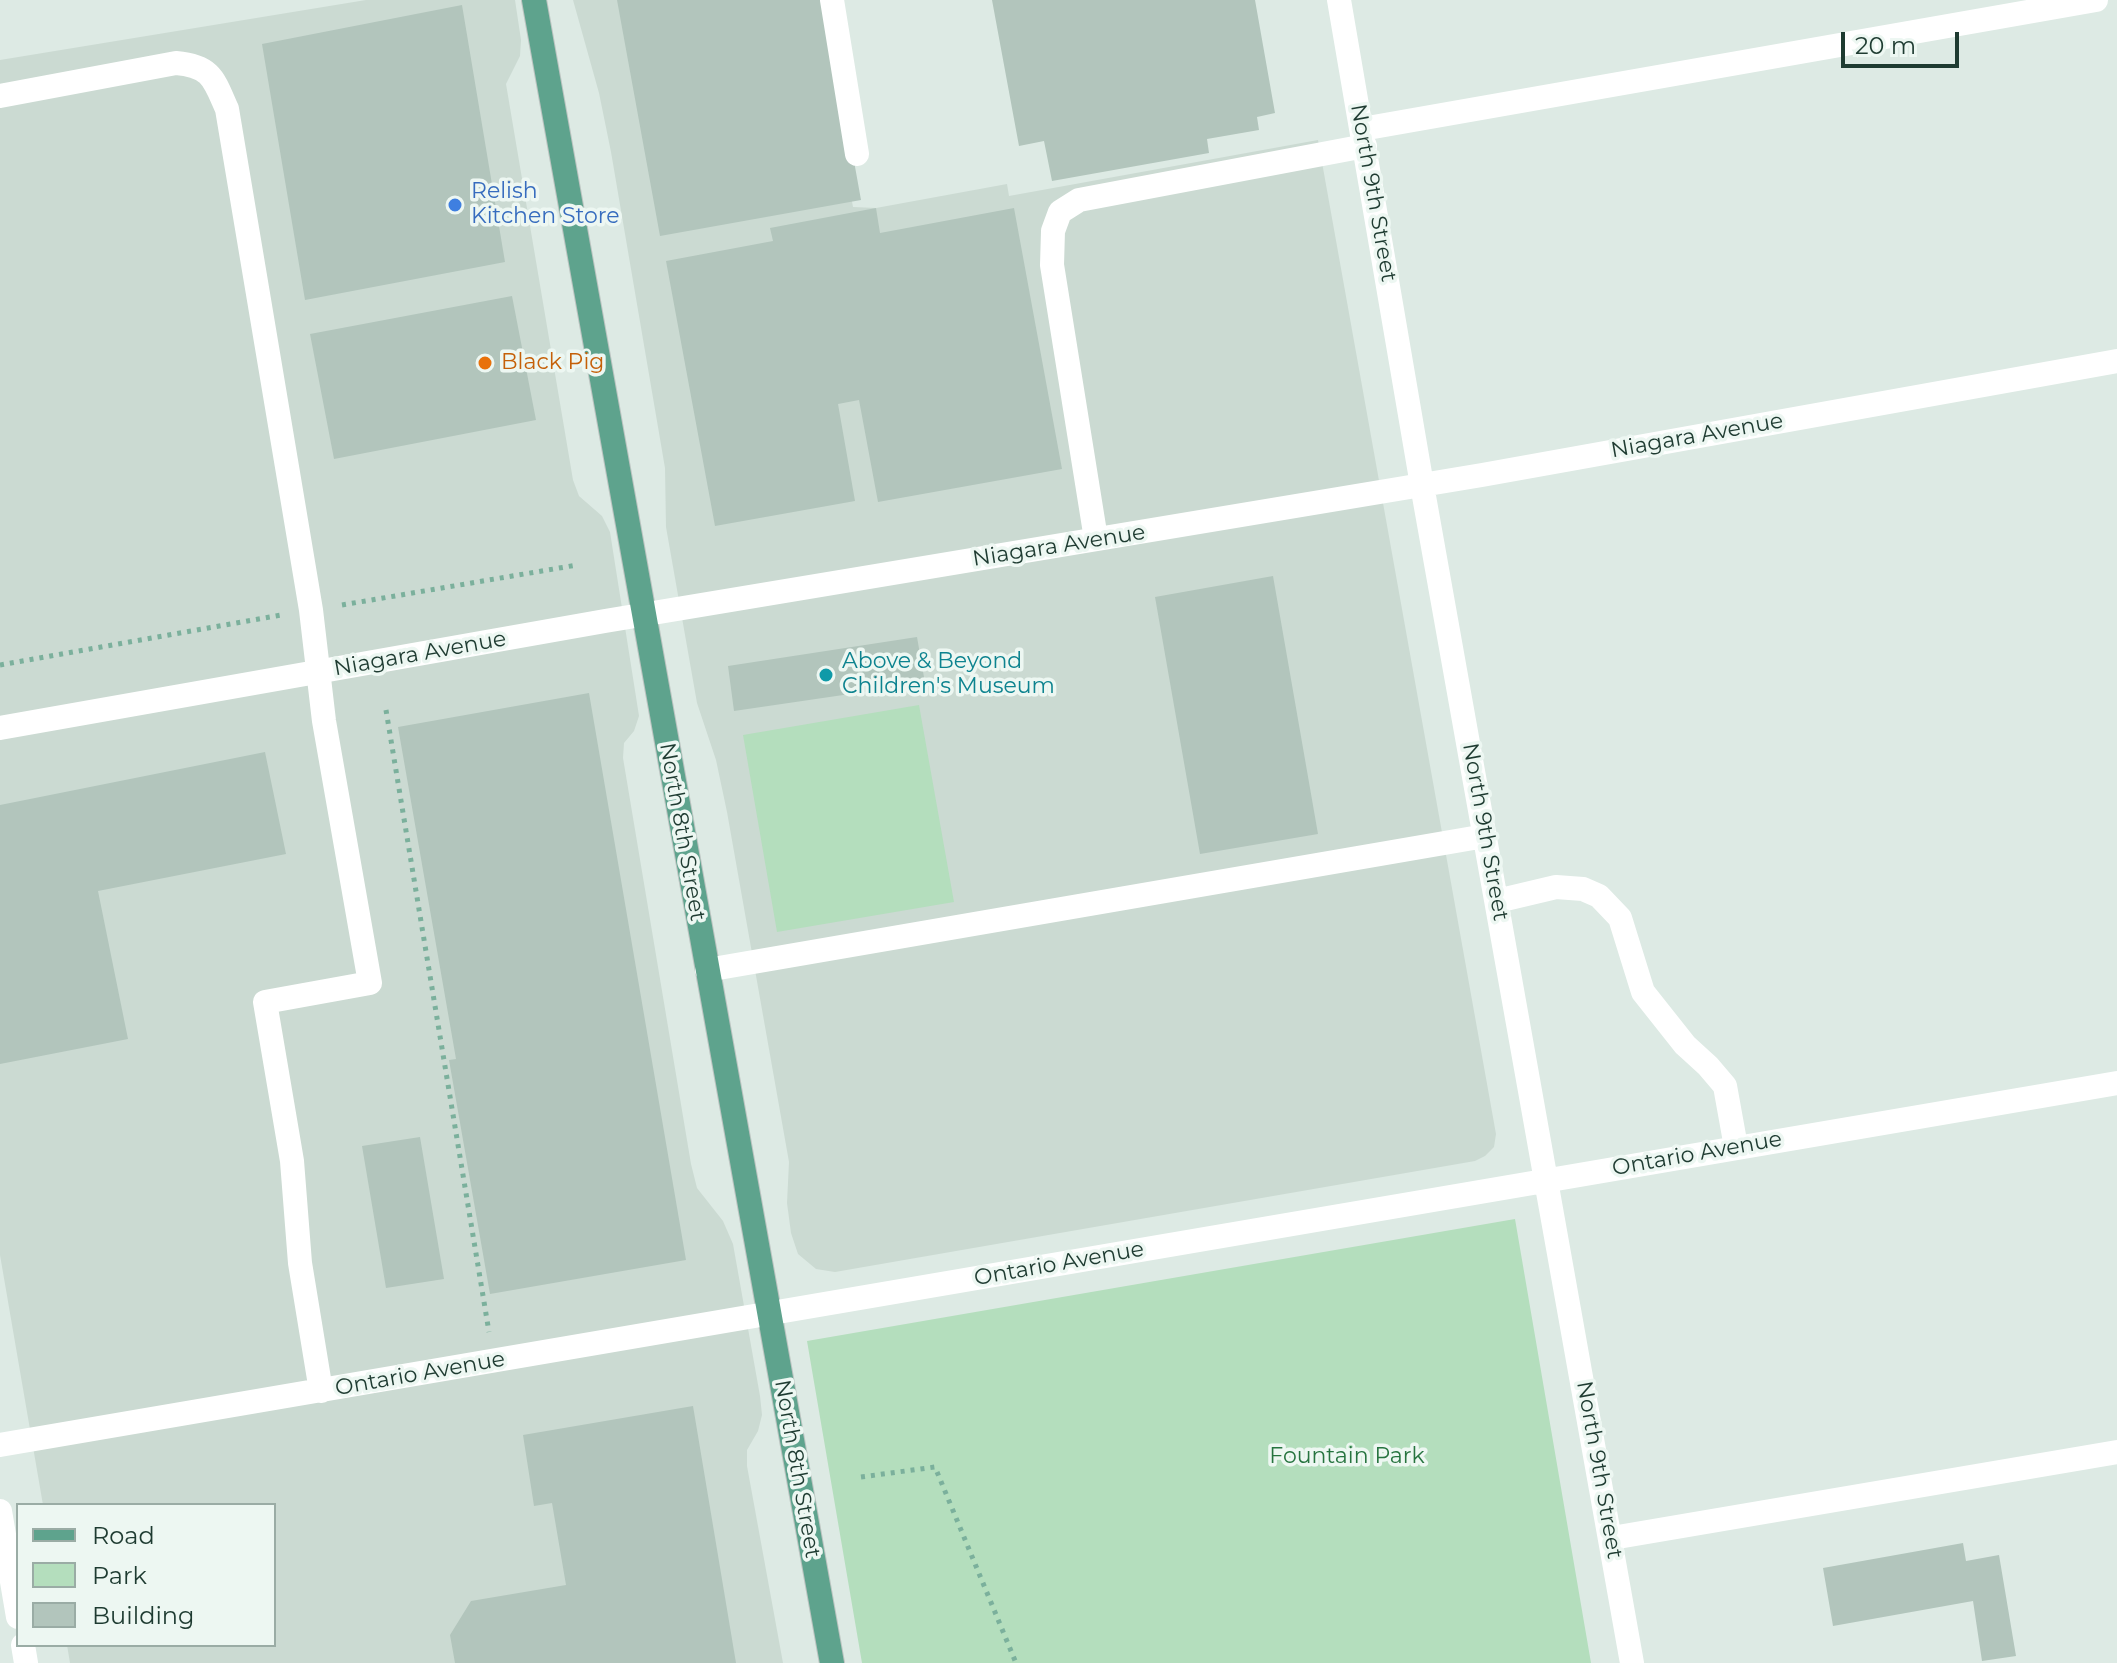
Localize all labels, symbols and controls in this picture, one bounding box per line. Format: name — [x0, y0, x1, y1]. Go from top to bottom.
scale bar — [1845, 16, 1963, 66]
text: 20 m — [1855, 31, 1916, 60]
street label: North 9th Street — [1344, 102, 1402, 284]
place label: Relish Kitchen Store — [471, 179, 620, 230]
marker: Relish Kitchen Store — [446, 196, 464, 214]
place label: Black Pig — [501, 350, 604, 376]
marker: Black Pig — [476, 354, 494, 372]
street label: Niagara Avenue — [1609, 408, 1785, 464]
street label: Niagara Avenue — [971, 519, 1147, 573]
street label: Niagara Avenue — [332, 626, 508, 682]
place label: Above & Beyond Children's Museum — [842, 649, 1055, 700]
marker: Above & Beyond Children's Museum — [817, 666, 835, 684]
street label: North 8th Street — [653, 741, 711, 923]
street label: North 9th Street — [1456, 741, 1514, 923]
street label: Ontario Avenue — [1610, 1126, 1784, 1182]
street label: Ontario Avenue — [972, 1236, 1146, 1292]
street label: Ontario Avenue — [333, 1346, 507, 1402]
street label: North 8th Street — [768, 1378, 826, 1560]
street label: North 9th Street — [1570, 1379, 1628, 1561]
park label: Fountain Park — [1269, 1444, 1425, 1470]
legend — [16, 1503, 276, 1647]
text: Road — [92, 1521, 155, 1550]
text: Park — [92, 1561, 147, 1590]
text: Building — [92, 1601, 195, 1630]

